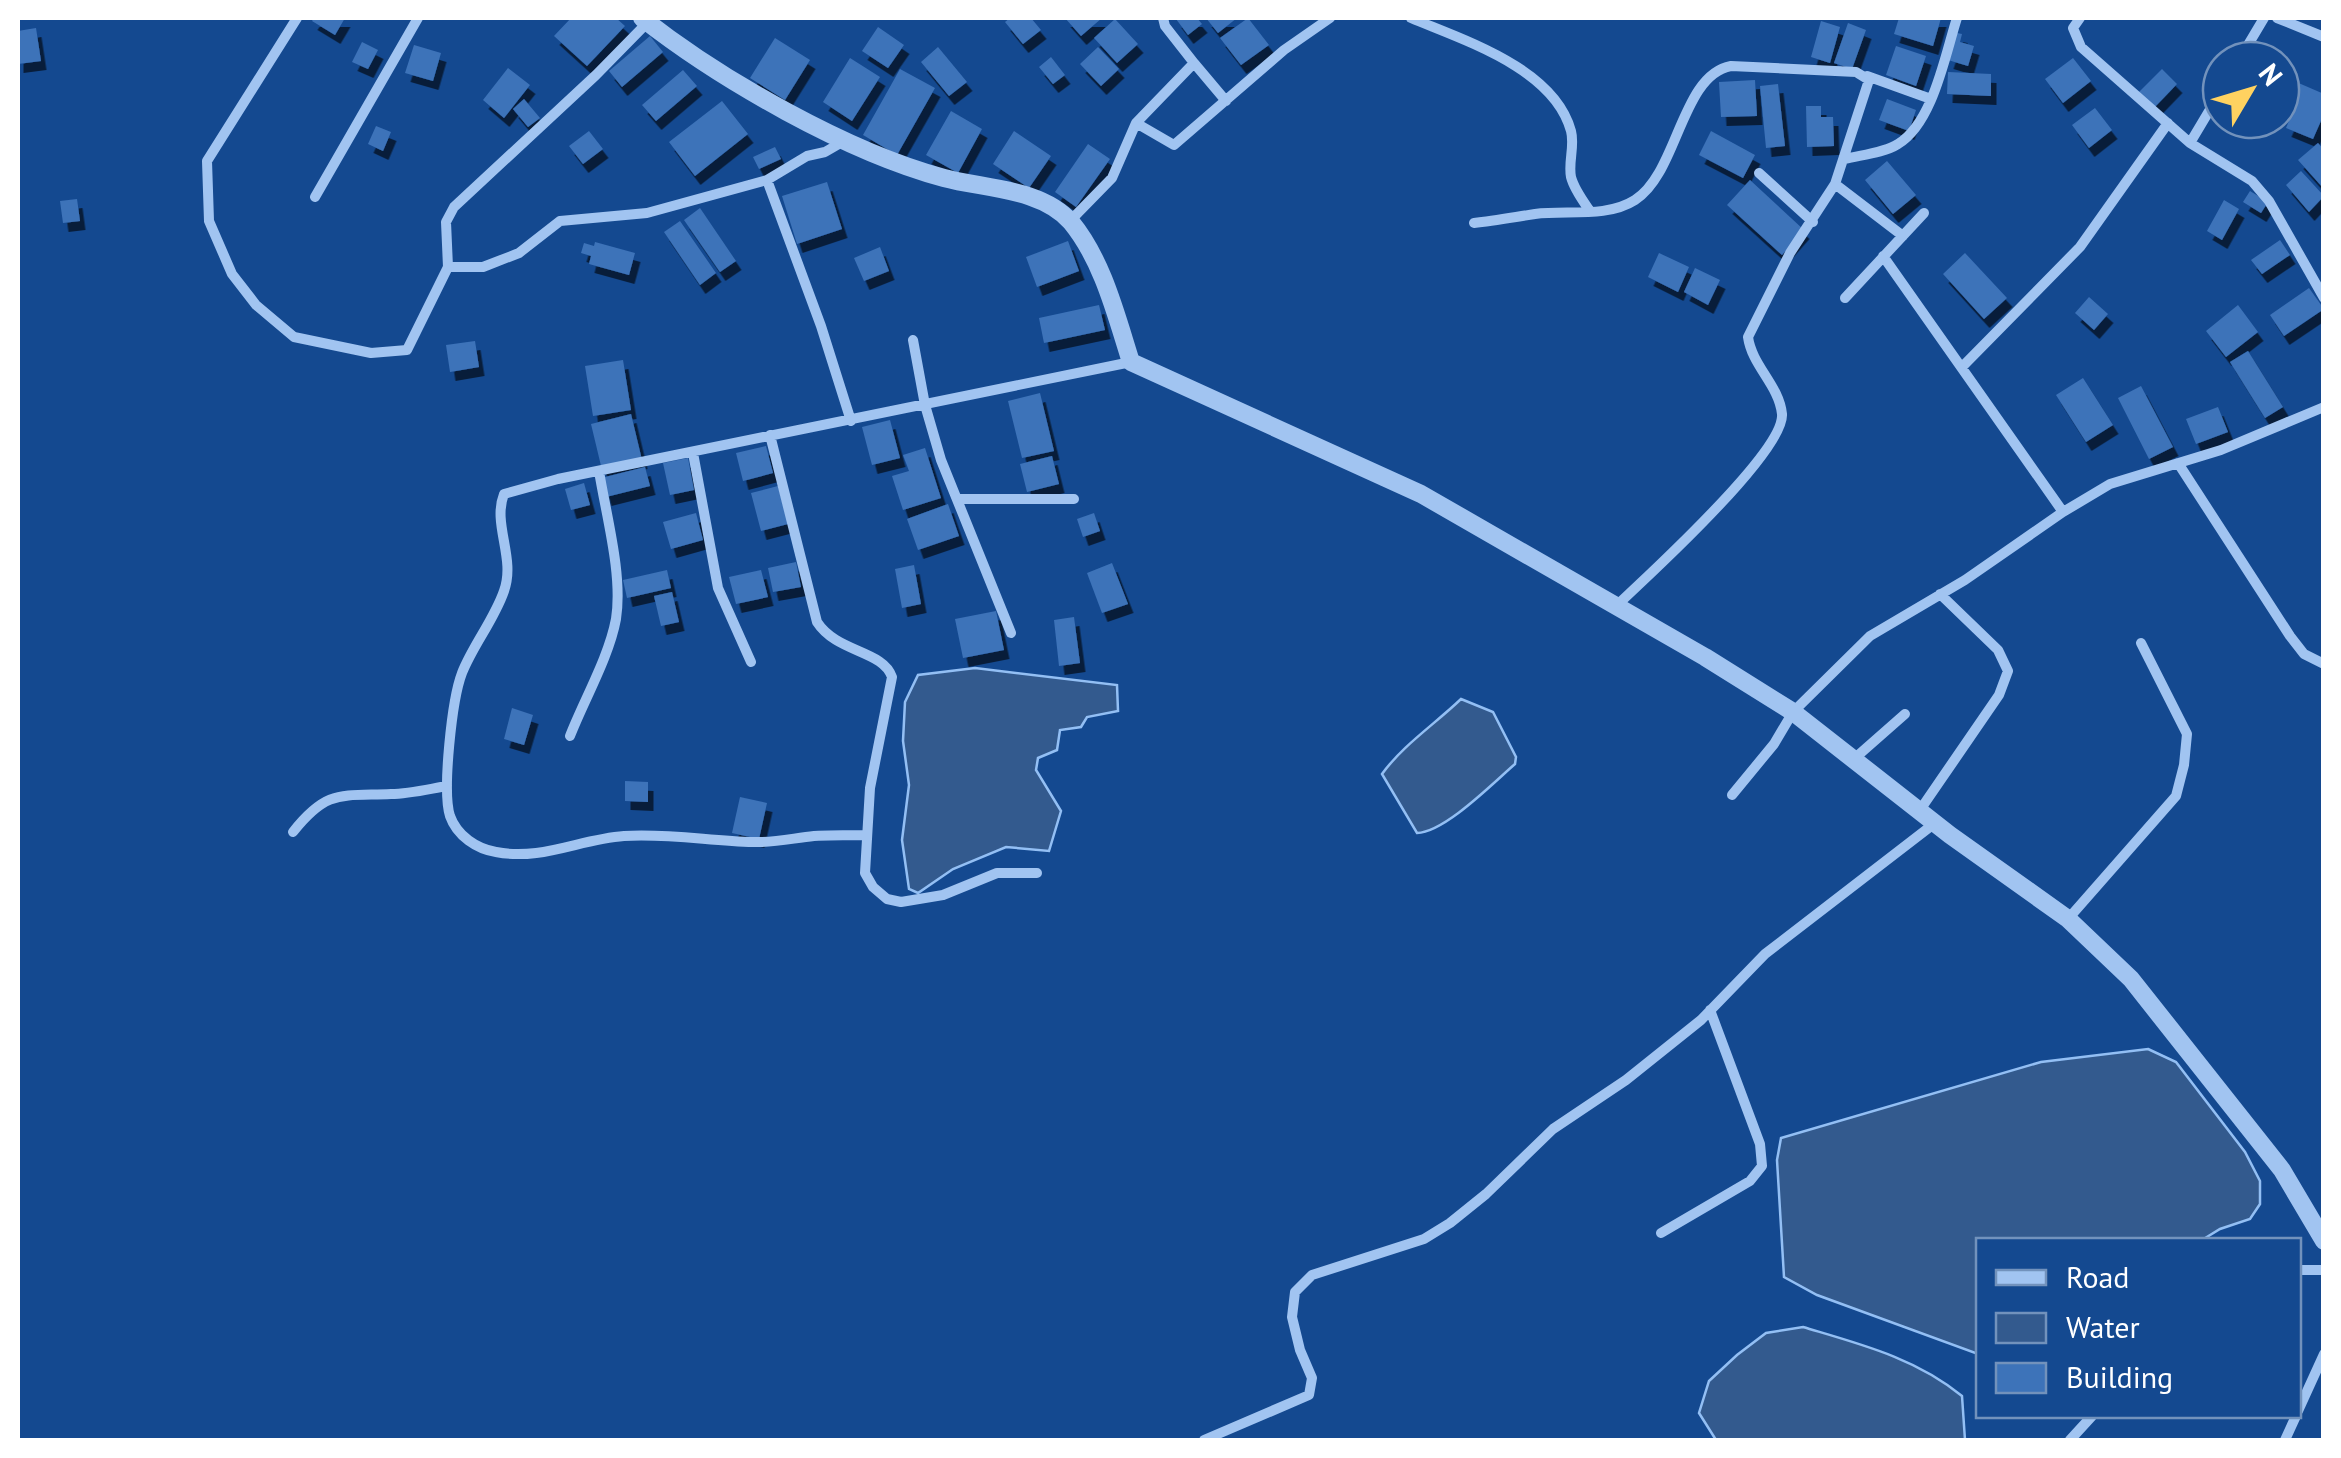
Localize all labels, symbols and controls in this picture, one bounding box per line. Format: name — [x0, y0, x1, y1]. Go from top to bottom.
north arrow — [2201, 40, 2301, 140]
text: N — [2251, 56, 2291, 93]
legend — [1976, 1238, 2301, 1418]
text: Road — [2066, 1257, 2130, 1296]
text: Water — [2066, 1307, 2140, 1346]
text: Building — [2066, 1357, 2173, 1396]

